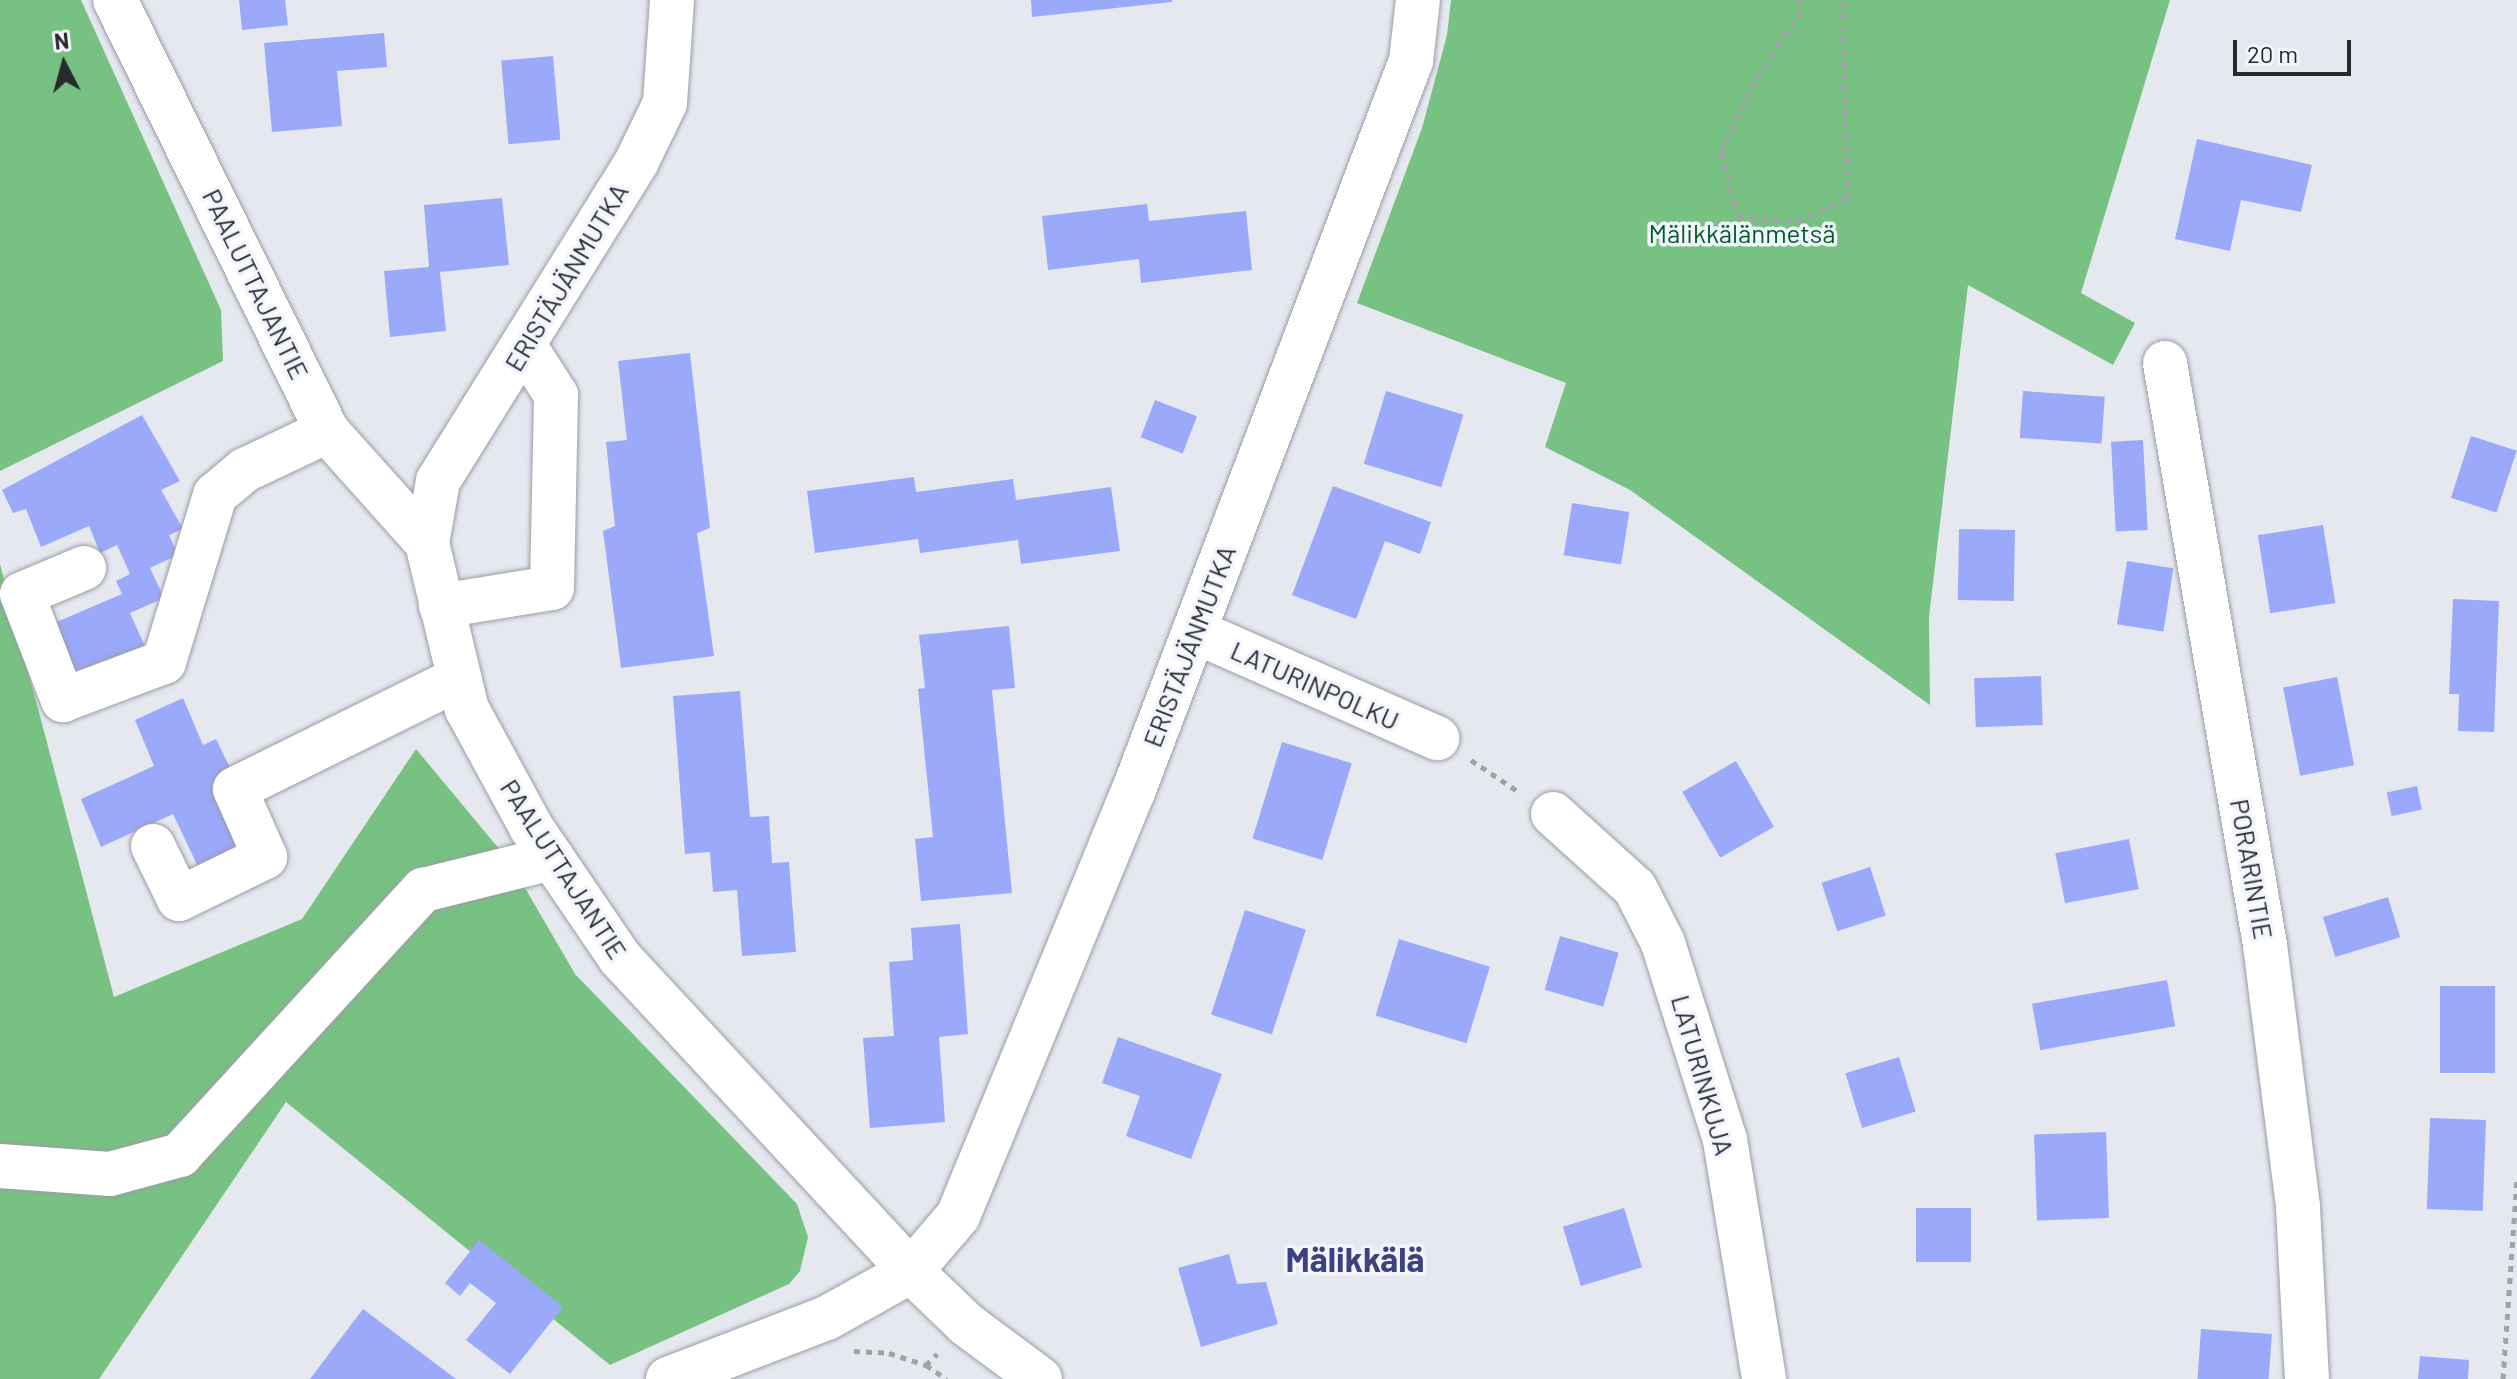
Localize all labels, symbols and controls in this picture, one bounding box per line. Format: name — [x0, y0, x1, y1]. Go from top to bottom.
north arrow — [24, 24, 104, 104]
scale bar — [2237, 24, 2355, 74]
text: N — [53, 26, 70, 54]
text: 20 m — [2247, 39, 2298, 68]
street label: ERISTÄJÄNMUTKA — [498, 178, 634, 376]
street label: PAALUTTAJANTIE — [196, 184, 316, 384]
park label: Mälikkälänmetsä — [1648, 217, 1836, 249]
street label: ERISTÄJÄNMUTKA — [1136, 541, 1242, 751]
street label: LATURINPOLKU — [1226, 634, 1404, 736]
street label: PAALUTTAJANTIE — [494, 773, 634, 965]
street label: PORARINTIE — [2224, 797, 2280, 941]
street label: LATURINKUJA — [1665, 991, 1741, 1159]
district label: Mälikkälä — [1286, 1239, 1424, 1279]

